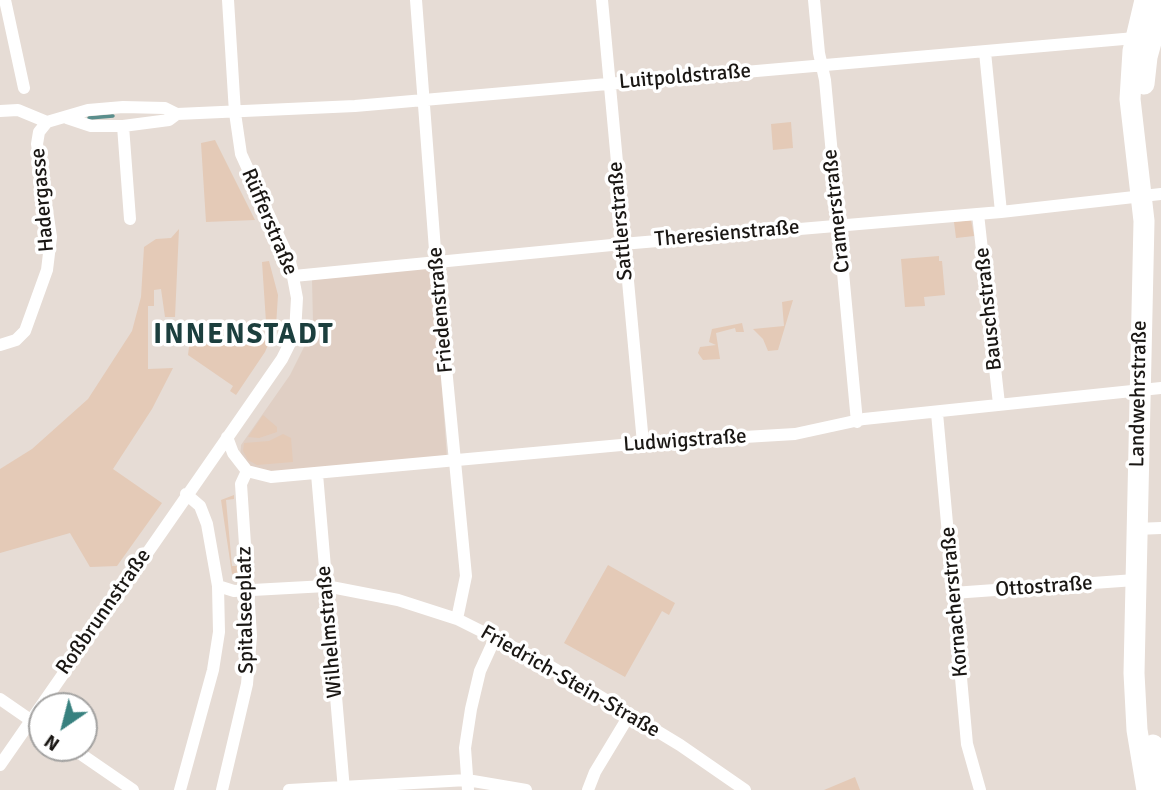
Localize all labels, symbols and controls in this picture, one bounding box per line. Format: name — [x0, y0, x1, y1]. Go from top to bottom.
street label: Luitpoldstraße — [618, 59, 752, 95]
street label: Hadergasse — [26, 147, 60, 253]
street label: Cramerstraße — [818, 148, 856, 274]
street label: Sattlerstraße — [603, 160, 639, 282]
street label: Rüfferstraße — [235, 165, 303, 279]
street label: Theresienstraße — [653, 215, 801, 253]
street label: Friedenstraße — [423, 246, 459, 374]
street label: Bauschstraße — [970, 246, 1008, 372]
district label: INNENSTADT — [155, 319, 333, 353]
street label: Landwehrstraße — [1125, 320, 1153, 468]
street label: Ludwigstraße — [622, 424, 748, 458]
street label: Kornacherstraße — [936, 526, 974, 678]
street label: Roßbrunnstraße — [51, 544, 157, 680]
street label: Spitalseeplatz — [232, 546, 260, 674]
street label: Wilhelmstraße — [312, 565, 348, 699]
street label: Ottostraße — [994, 571, 1094, 603]
street label: Friedrich-Stein-Straße — [476, 620, 664, 744]
north arrow — [28, 692, 98, 762]
text: N — [40, 729, 64, 756]

